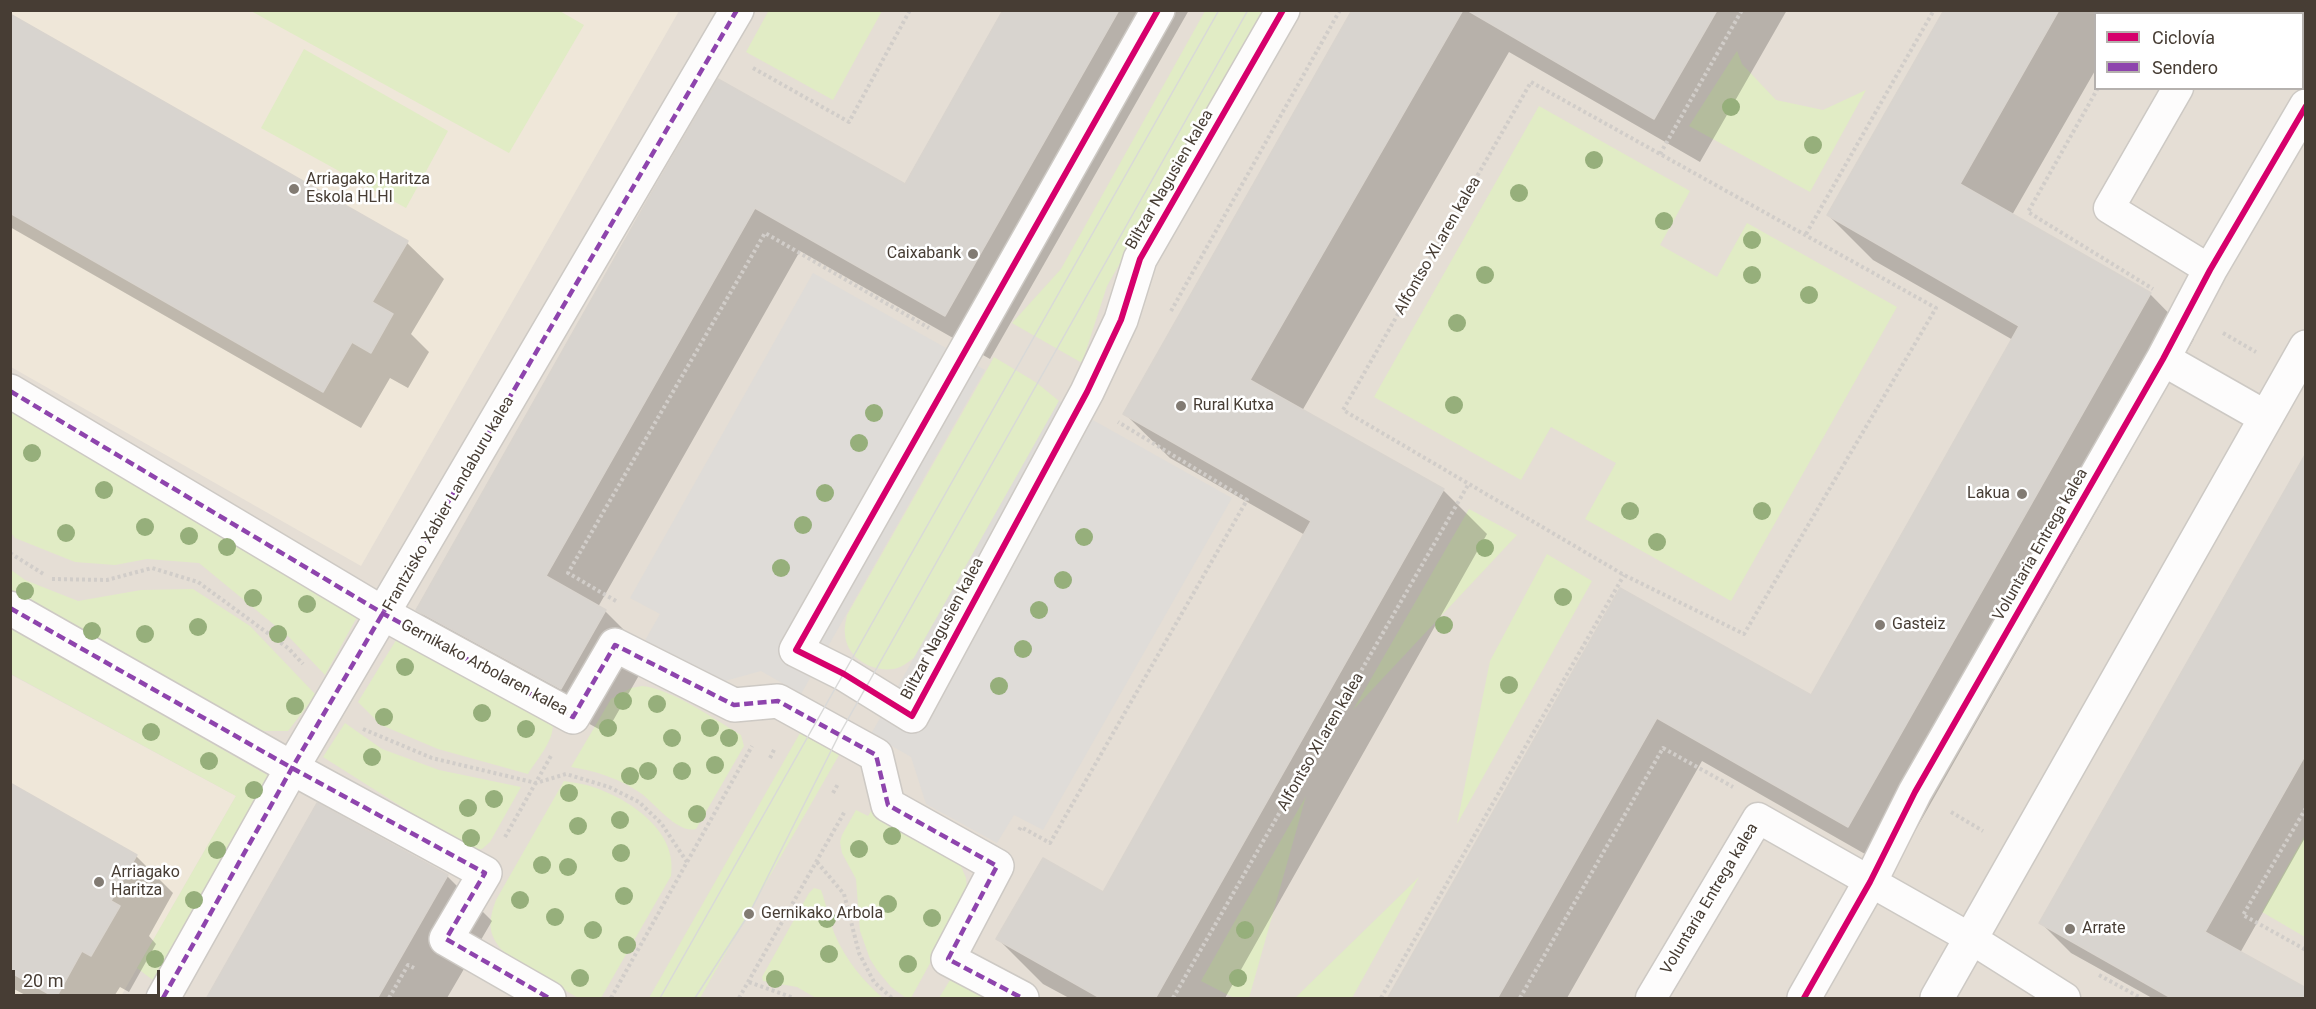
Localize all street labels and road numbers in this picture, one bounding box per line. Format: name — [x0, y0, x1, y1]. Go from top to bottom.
street label: Biltzar Nagusien kalea — [1122, 107, 1218, 253]
street label: Alfontso XI.aren kalea — [1391, 174, 1485, 318]
street label: Frantzisko Xabier Landaburu kalea — [379, 393, 519, 615]
street label: Voluntaria Entrega kalea — [1989, 465, 2093, 625]
street label: Biltzar Nagusien kalea — [897, 555, 989, 703]
street label: Gernikako Arbolaren kalea — [397, 616, 571, 720]
street label: Alfontso XI.aren kalea — [1274, 670, 1368, 814]
street label: Voluntaria Entrega kalea — [1657, 820, 1763, 978]

